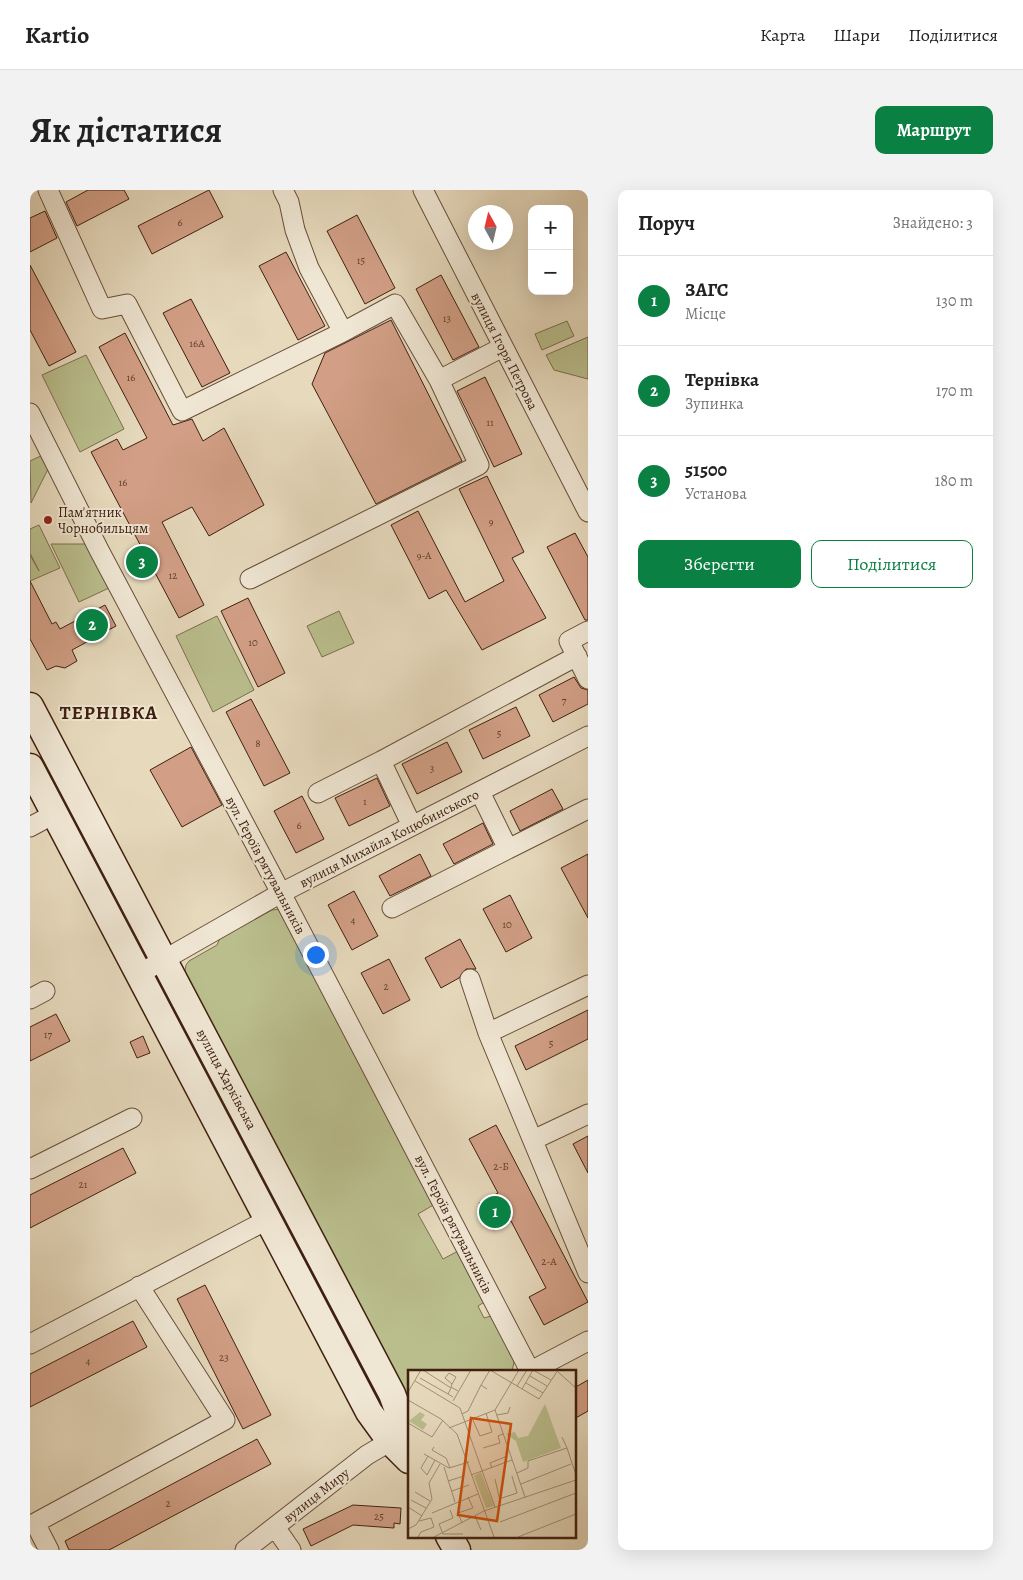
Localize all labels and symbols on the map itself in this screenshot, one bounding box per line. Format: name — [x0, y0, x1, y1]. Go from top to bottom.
north arrow — [468, 205, 513, 250]
house number: 6 — [177, 215, 183, 230]
house number: 15 — [357, 253, 366, 268]
street label: вулиця Ігоря Петрова — [467, 289, 543, 414]
house number: 13 — [443, 311, 451, 326]
house number: 16А — [189, 336, 205, 351]
house number: 16 — [127, 370, 135, 385]
house number: 11 — [486, 415, 494, 430]
house number: 16 — [119, 475, 127, 490]
place label: Пам'ятник Чорнобильцям — [58, 503, 148, 538]
marker: Пам'ятник Чорнобильцям — [42, 514, 54, 526]
house number: 9 — [488, 514, 494, 529]
pin: 3 — [126, 543, 158, 581]
house number: 9-А — [416, 548, 432, 563]
house number: 12 — [169, 568, 178, 583]
pin: 2 — [76, 606, 108, 644]
house number: 10 — [248, 635, 258, 650]
house number: 7 — [562, 693, 567, 708]
district label: ТЕРНІВКА — [60, 700, 158, 726]
house number: 5 — [497, 726, 502, 741]
house number: 8 — [255, 736, 261, 751]
house number: 3 — [430, 761, 434, 776]
street label: вулиця Михайла Коцюбинського — [296, 785, 482, 892]
street label: вул. Героїв рятувальників — [221, 793, 310, 938]
house number: 1 — [363, 794, 367, 809]
house number: 6 — [296, 818, 302, 833]
house number: 4 — [351, 913, 356, 928]
house number: 10 — [502, 917, 512, 932]
your location — [303, 942, 329, 968]
house number: 2 — [383, 979, 389, 994]
street label: вулиця Харківська — [192, 1025, 261, 1134]
house number: 17 — [44, 1027, 53, 1042]
house number: 5 — [549, 1036, 554, 1051]
street label: вул. Героїв рятувальників — [410, 1151, 497, 1297]
house number: 2-Б — [493, 1159, 509, 1174]
house number: 21 — [79, 1177, 88, 1192]
pin: 1 — [479, 1193, 511, 1231]
house number: 2-А — [541, 1254, 557, 1269]
house number: 23 — [219, 1350, 229, 1365]
house number: 4 — [86, 1354, 91, 1369]
inset map — [408, 1370, 576, 1538]
street label: вулиця Миру — [279, 1463, 354, 1527]
house number: 2 — [165, 1496, 171, 1511]
house number: 25 — [374, 1509, 384, 1524]

